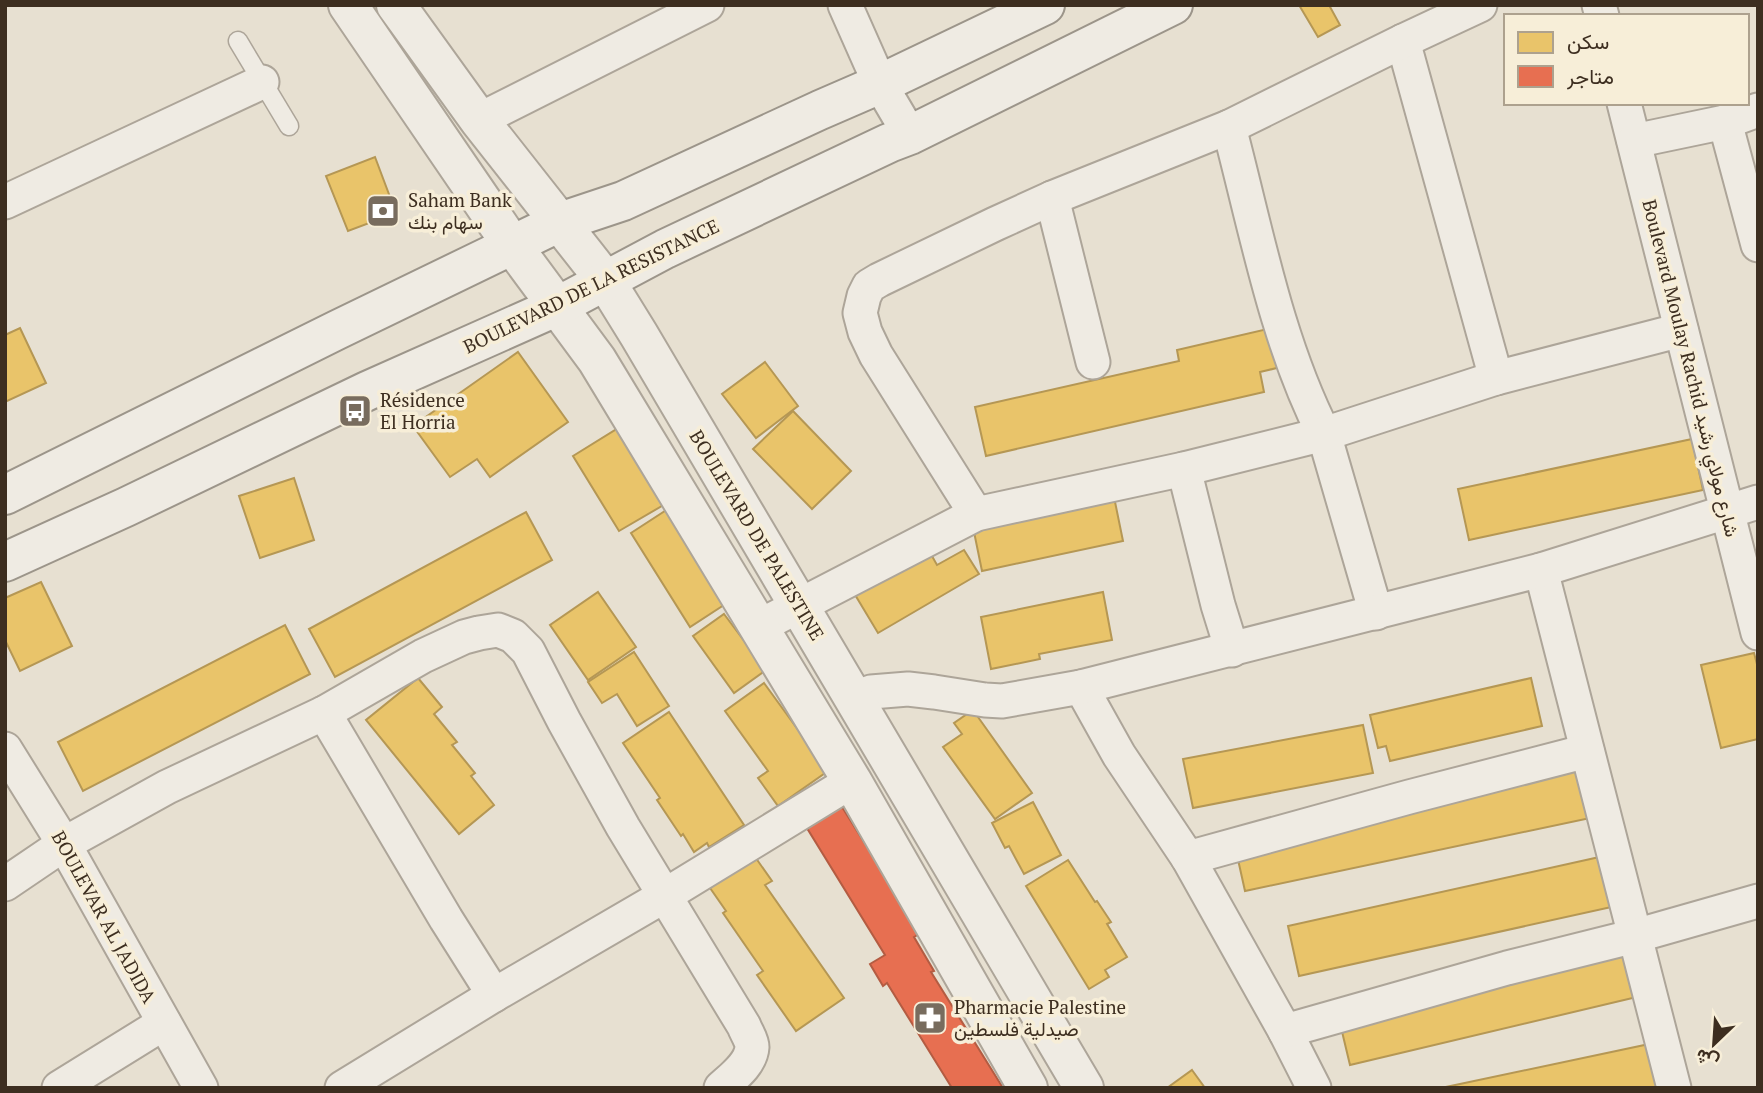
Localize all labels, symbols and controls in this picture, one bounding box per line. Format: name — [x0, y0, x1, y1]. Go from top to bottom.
legend — [1504, 14, 1749, 105]
text: سكن — [1567, 27, 1609, 55]
text: متاجر — [1566, 62, 1614, 90]
place label: Saham Bank سهام بنك — [408, 187, 512, 235]
bank icon: Saham Bank سهام بنك — [364, 192, 402, 230]
street label: Boulevard Moulay Rachid شارع مولاي رشيد — [1634, 197, 1746, 540]
street label: BOULEVARD DE LA RESISTANCE — [459, 213, 723, 359]
place label: Résidence El Horria — [380, 387, 465, 434]
bus stop icon: Résidence El Horria — [336, 392, 374, 430]
street label: BOULEVARD DE PALESTINE — [685, 425, 830, 645]
street label: BOULEVAR AL JADIDA — [47, 826, 162, 1007]
place label: Pharmacie Palestine صيدلية فلسطين — [954, 994, 1126, 1041]
pharmacy icon: Pharmacie Palestine صيدلية فلسطين — [911, 999, 949, 1037]
north arrow — [1679, 1009, 1749, 1079]
text: ش — [1691, 1044, 1722, 1076]

